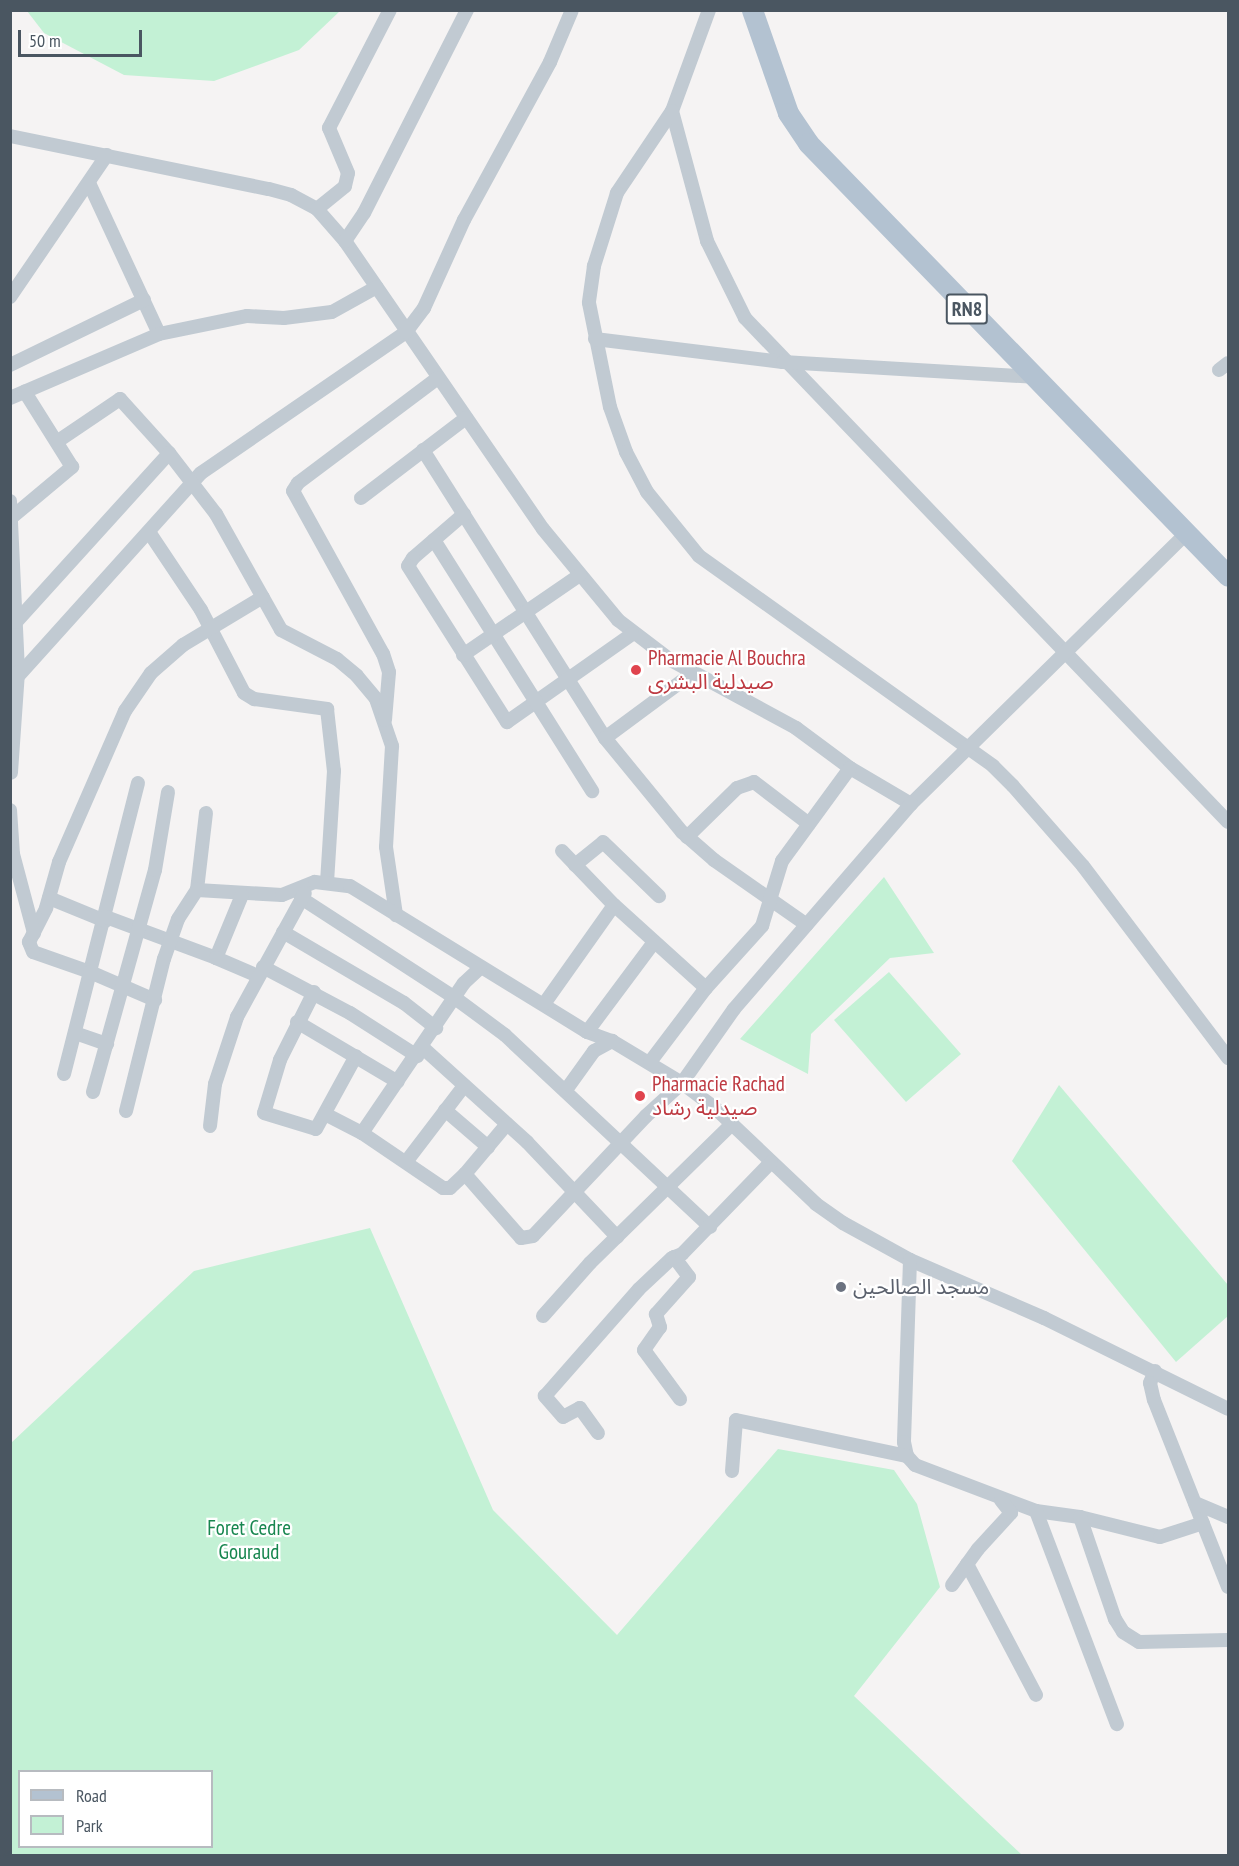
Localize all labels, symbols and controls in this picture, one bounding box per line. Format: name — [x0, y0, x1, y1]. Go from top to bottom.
scale bar — [21, 18, 146, 56]
text: 50 m — [29, 29, 61, 52]
road number: RN8 — [944, 292, 990, 326]
place label: Pharmacie Al Bouchra صيدلية البشرى — [648, 645, 806, 695]
marker: Pharmacie Al Bouchra صيدلية البشرى — [629, 663, 643, 677]
place label: Pharmacie Rachad صيدلية رشاد — [652, 1071, 785, 1121]
marker: Pharmacie Rachad صيدلية رشاد — [633, 1089, 647, 1103]
place label: مسجد الصالحين — [853, 1274, 989, 1300]
marker: مسجد الصالحين — [834, 1280, 848, 1294]
park label: Foret Cedre Gouraud — [207, 1515, 291, 1565]
legend — [18, 1770, 213, 1848]
text: Road — [76, 1784, 107, 1807]
text: Park — [76, 1814, 103, 1837]

